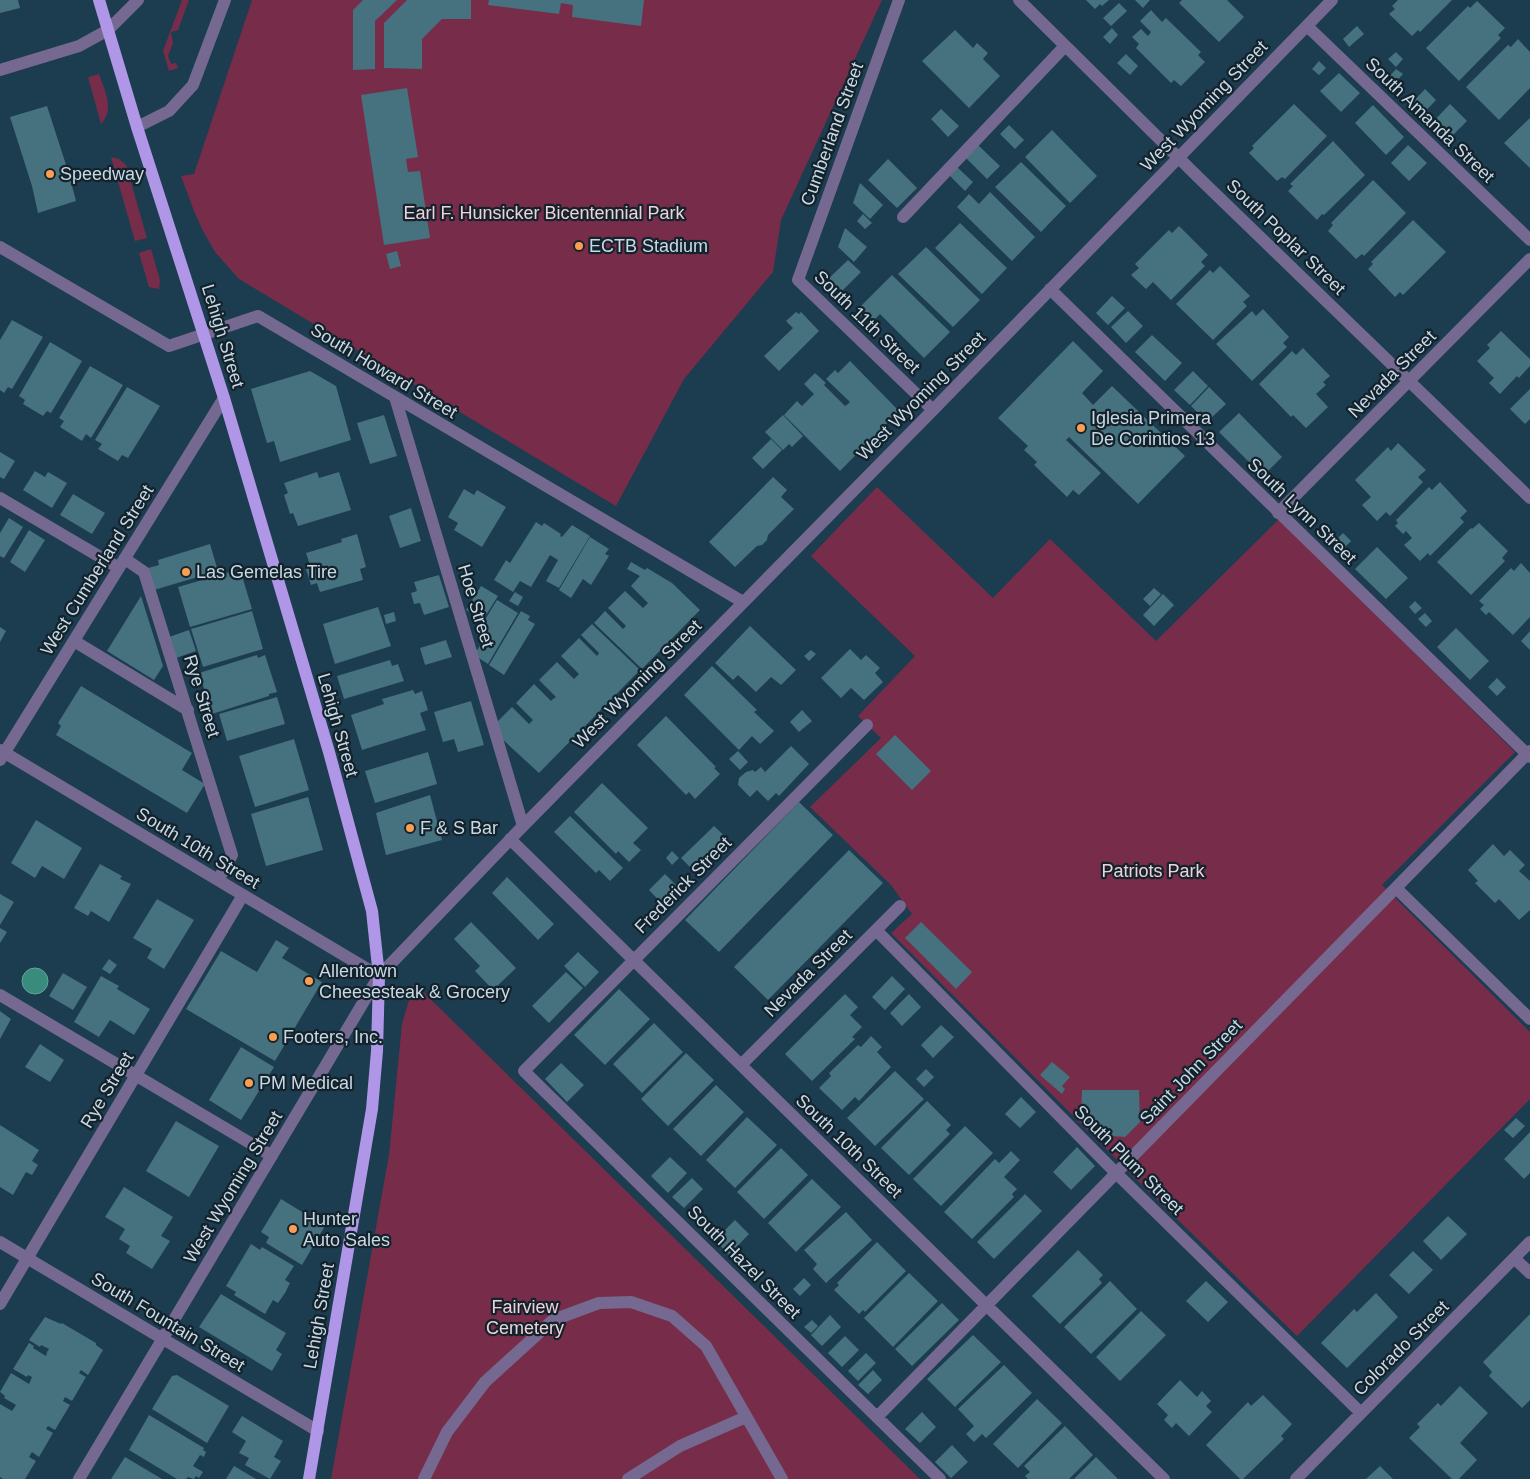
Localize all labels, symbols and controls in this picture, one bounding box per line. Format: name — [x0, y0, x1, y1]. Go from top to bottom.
street label: West Wyoming Street — [1137, 37, 1271, 175]
street label: South Amanda Street — [1362, 53, 1498, 187]
street label: Cumberland Street — [797, 60, 867, 208]
place label: Speedway — [60, 164, 144, 184]
marker: Speedway — [44, 168, 56, 180]
street label: South Poplar Street — [1223, 175, 1349, 299]
park label: Earl F. Hunsicker Bicentennial Park — [403, 203, 686, 223]
place label: ECTB Stadium — [589, 236, 708, 256]
marker: ECTB Stadium — [573, 240, 585, 252]
street label: South 11th Street — [810, 267, 924, 377]
street label: Lehigh Street — [198, 282, 248, 390]
street label: South Howard Street — [307, 319, 461, 423]
street label: Nevada Street — [1344, 326, 1440, 422]
street label: West Wyoming Street — [853, 328, 989, 464]
place label: Iglesia Primera De Corintios 13 — [1091, 408, 1215, 449]
marker: Iglesia Primera De Corintios 13 — [1075, 422, 1087, 434]
street label: South Lynn Street — [1243, 454, 1361, 568]
street label: West Cumberland Street — [36, 481, 158, 659]
place label: Las Gemelas Tire — [196, 562, 337, 582]
street label: Hoe Street — [454, 562, 498, 650]
marker: Las Gemelas Tire — [180, 566, 192, 578]
street label: West Wyoming Street — [569, 616, 705, 752]
street label: Rye Street — [180, 652, 224, 740]
street label: Lehigh Street — [314, 671, 362, 779]
street label: South 10th Street — [133, 803, 263, 893]
place label: F & S Bar — [420, 818, 498, 838]
marker: F & S Bar — [404, 822, 416, 834]
street label: Frederick Street — [631, 833, 735, 937]
park label: Patriots Park — [1101, 861, 1206, 881]
street label: Nevada Street — [760, 925, 856, 1021]
place label: Allentown Cheesesteak & Grocery — [319, 961, 510, 1002]
marker: Allentown Cheesesteak & Grocery — [303, 975, 315, 987]
street label: Saint John Street — [1136, 1015, 1246, 1129]
place label: Footers, Inc. — [283, 1027, 383, 1047]
marker: Footers, Inc. — [267, 1031, 279, 1043]
street label: Rye Street — [77, 1048, 137, 1132]
place label: PM Medical — [259, 1073, 353, 1093]
marker: PM Medical — [243, 1077, 255, 1089]
street label: South 10th Street — [792, 1090, 906, 1202]
street label: South Plum Street — [1070, 1101, 1188, 1219]
street label: West Wyoming Street — [180, 1107, 286, 1267]
street label: South Hazel Street — [684, 1202, 804, 1322]
place label: Hunter Auto Sales — [303, 1209, 390, 1250]
marker: Hunter Auto Sales — [287, 1223, 299, 1235]
street label: Lehigh Street — [300, 1262, 338, 1370]
street label: South Fountain Street — [88, 1268, 248, 1376]
street label: Colorado Street — [1349, 1296, 1453, 1400]
park label: Fairview Cemetery — [486, 1297, 564, 1338]

